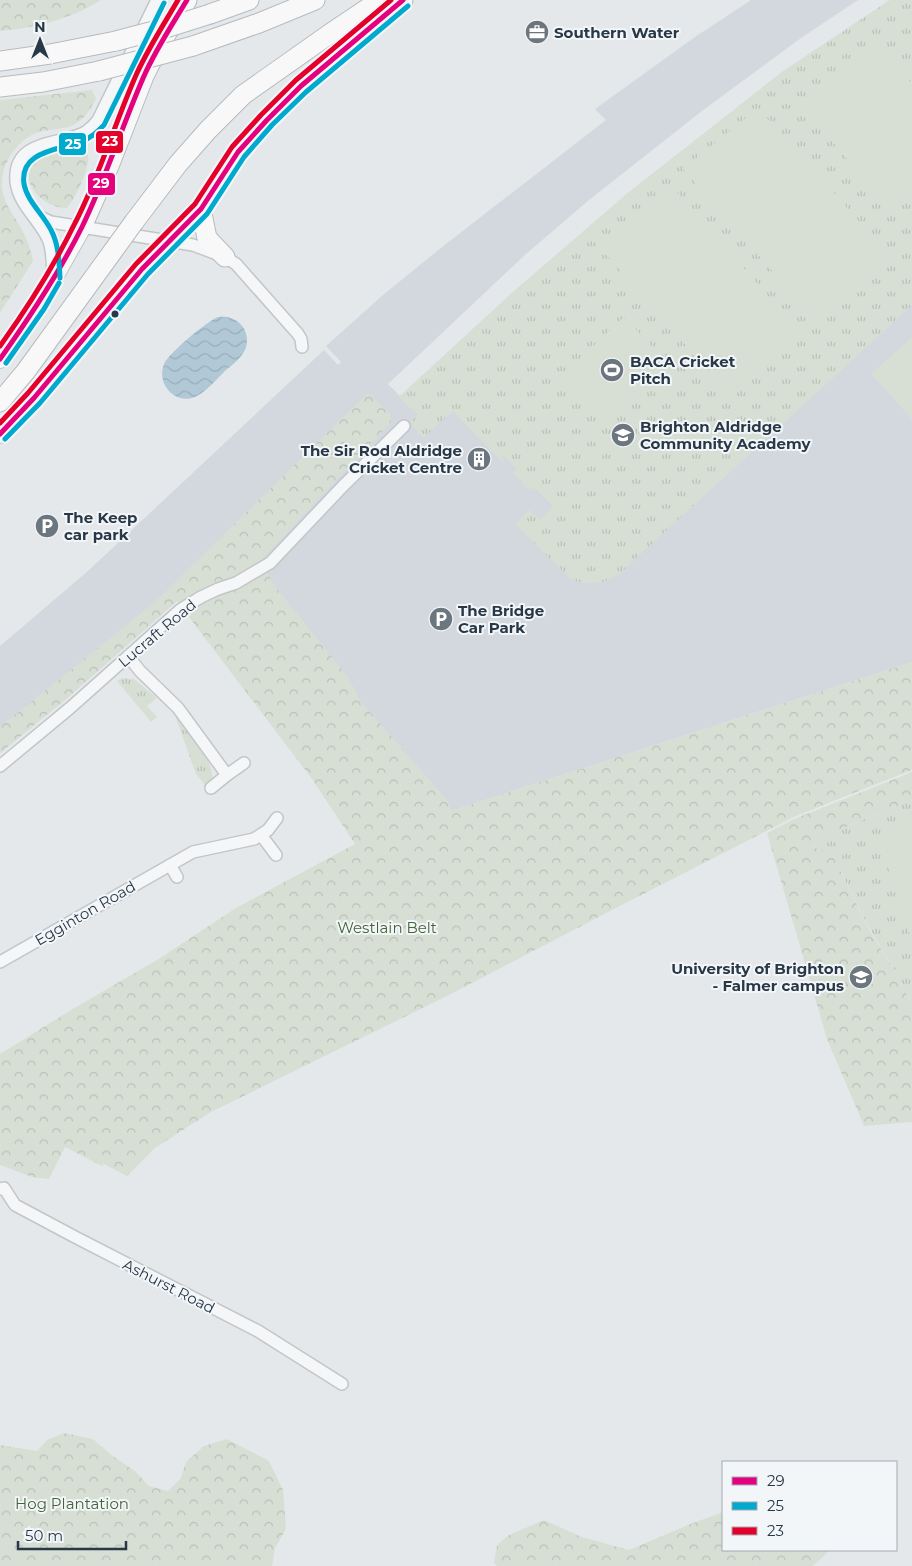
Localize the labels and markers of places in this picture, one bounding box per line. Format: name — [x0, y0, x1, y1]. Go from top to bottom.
office icon: Southern Water — [524, 19, 550, 45]
place label: Southern Water — [554, 23, 680, 42]
unlabelled marker — [110, 309, 120, 319]
place label: BACA Cricket Pitch — [630, 352, 736, 388]
sports icon: BACA Cricket Pitch — [599, 357, 625, 383]
place label: Brighton Aldridge Community Academy — [640, 417, 811, 453]
school or university icon: Brighton Aldridge Community Academy — [610, 422, 636, 448]
place label: The Sir Rod Aldridge Cricket Centre — [301, 441, 462, 477]
building icon: The Sir Rod Aldridge Cricket Centre — [466, 446, 492, 472]
place label: The Keep car park — [64, 508, 137, 544]
parking icon: The Keep car park — [34, 513, 60, 539]
place label: The Bridge Car Park — [458, 601, 544, 637]
parking icon: The Bridge Car Park — [428, 606, 454, 632]
place label: University of Brighton - Falmer campus — [671, 959, 844, 995]
school or university icon: University of Brighton - Falmer campus — [848, 964, 874, 990]

